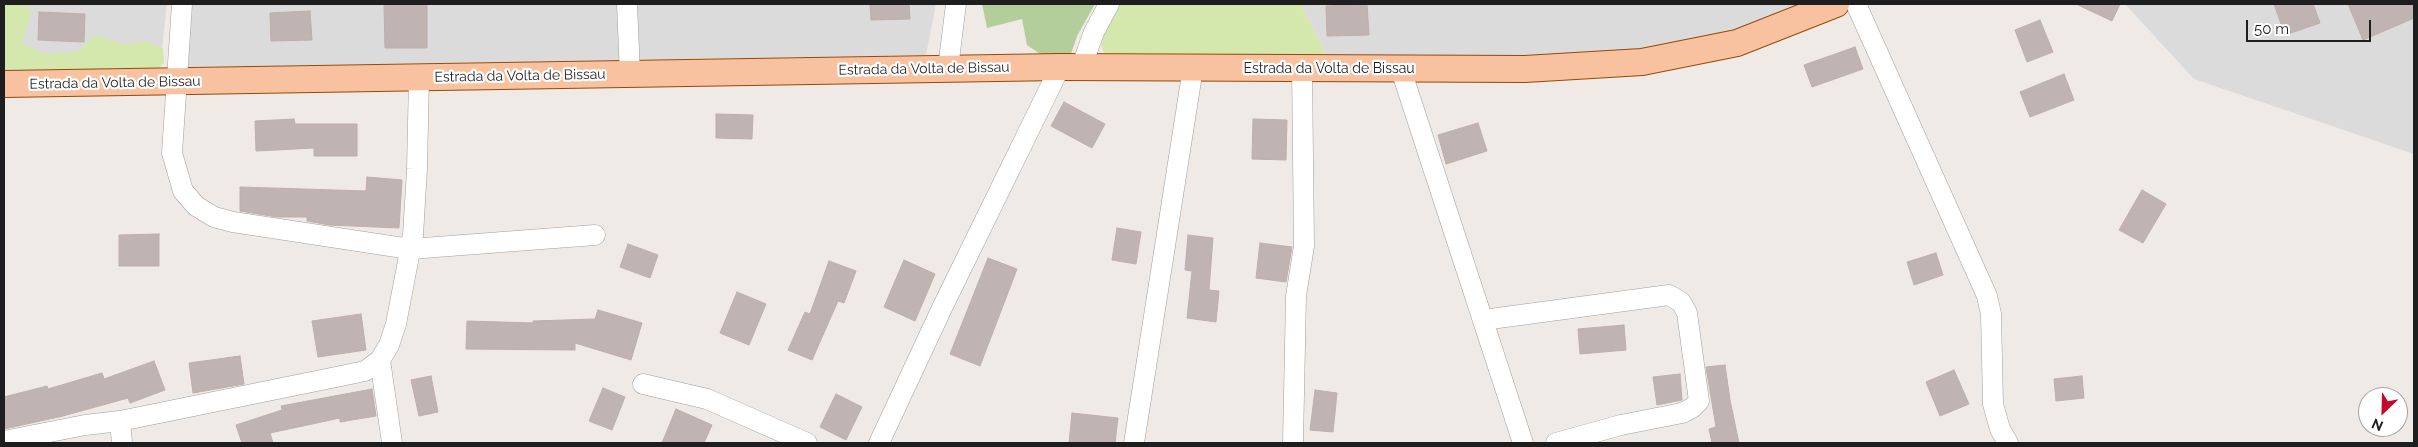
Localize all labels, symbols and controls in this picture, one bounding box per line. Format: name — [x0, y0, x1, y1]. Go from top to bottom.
scale bar — [2248, 10, 2373, 42]
text: 50 m — [2254, 20, 2289, 38]
street label: Estrada da Volta de Bissau — [838, 59, 1010, 79]
street label: Estrada da Volta de Bissau — [1243, 61, 1415, 77]
street label: Estrada da Volta de Bissau — [434, 66, 606, 86]
street label: Estrada da Volta de Bissau — [29, 73, 201, 93]
north arrow — [2358, 387, 2408, 437]
text: N — [2369, 415, 2385, 434]

